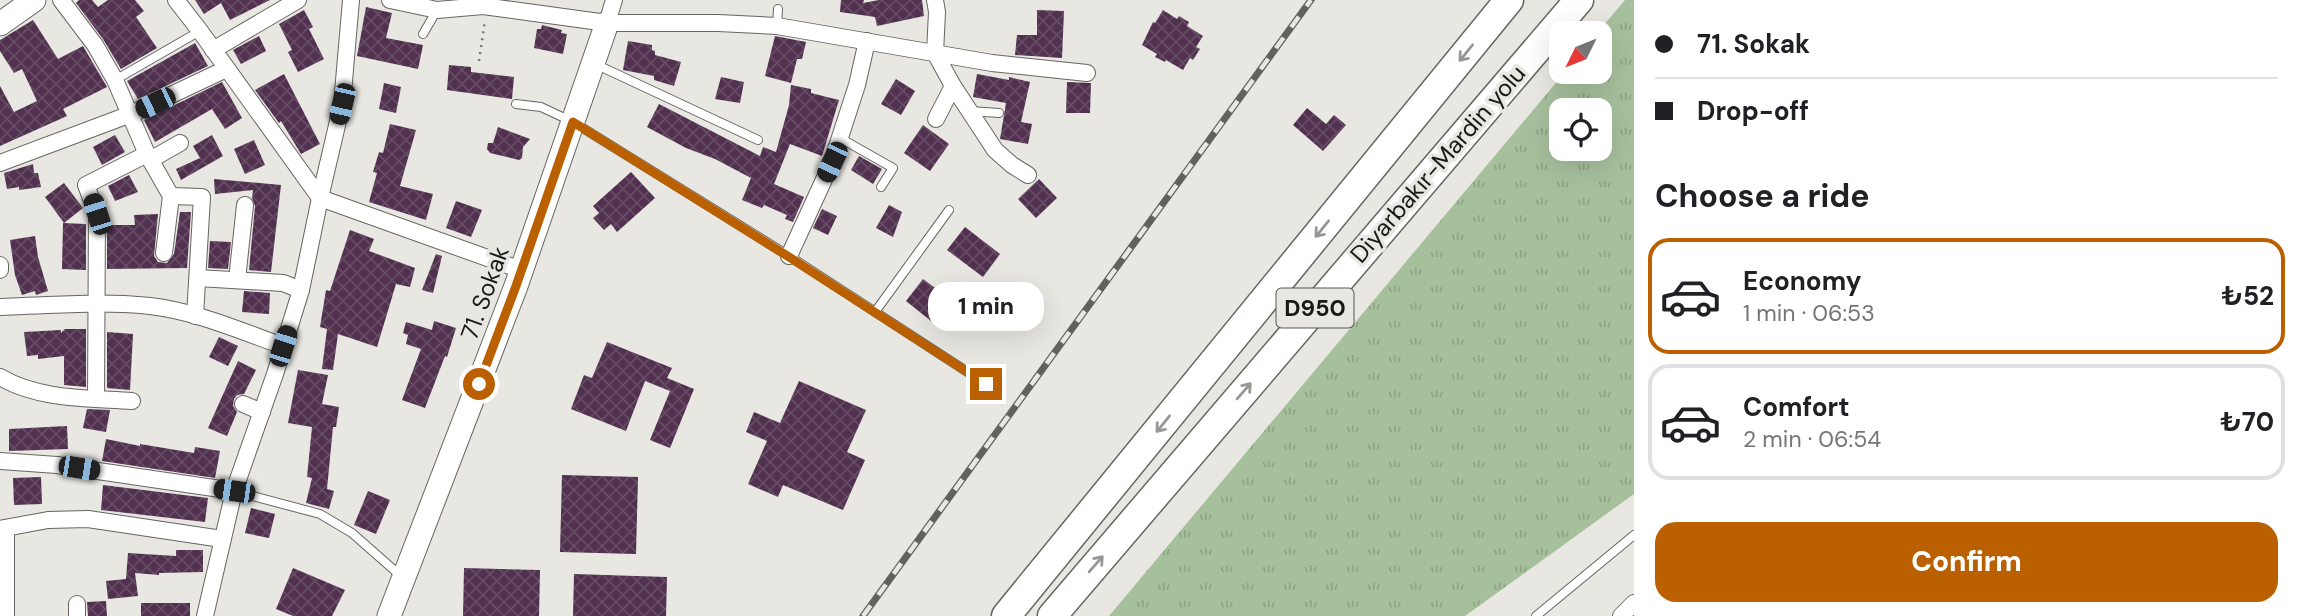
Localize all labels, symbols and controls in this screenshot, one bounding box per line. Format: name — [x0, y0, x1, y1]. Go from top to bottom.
north arrow — [1549, 21, 1612, 84]
map controls — [1549, 21, 1612, 161]
text: 71. Sokak — [1697, 27, 1810, 61]
one-way arrow — [1458, 43, 1474, 61]
street label: Diyarbakır-Mardin yolu — [1343, 58, 1532, 269]
car — [328, 81, 357, 127]
car — [132, 84, 179, 122]
text: Drop-off — [1697, 94, 1809, 128]
button: locate — [1549, 98, 1612, 161]
car — [814, 139, 851, 185]
text: Choose a ride — [1655, 175, 1870, 217]
car — [81, 191, 114, 237]
one-way arrow — [1314, 219, 1330, 237]
street label: 71. Sokak — [453, 242, 516, 344]
text: Economy — [1743, 264, 1861, 298]
icon: car — [1659, 265, 1722, 328]
text: ₺52 — [2221, 279, 2274, 313]
callout: 1 min — [928, 282, 1044, 332]
road number: D950 — [1276, 288, 1354, 328]
text: 1 min — [958, 291, 1014, 321]
text: 1 min · 06:53 — [1743, 298, 1875, 328]
car — [267, 323, 300, 369]
route start — [463, 368, 495, 400]
route end — [970, 368, 1002, 400]
one-way arrow — [1236, 383, 1252, 401]
text: Comfort — [1743, 390, 1849, 424]
icon: car — [1659, 391, 1722, 454]
text: ₺70 — [2220, 405, 2274, 439]
one-way arrow — [1155, 414, 1170, 432]
text: 2 min · 06:54 — [1743, 424, 1881, 454]
car — [57, 454, 102, 482]
car — [212, 478, 257, 504]
button: Confirm — [1655, 522, 2278, 602]
one-way arrow — [1088, 555, 1104, 573]

